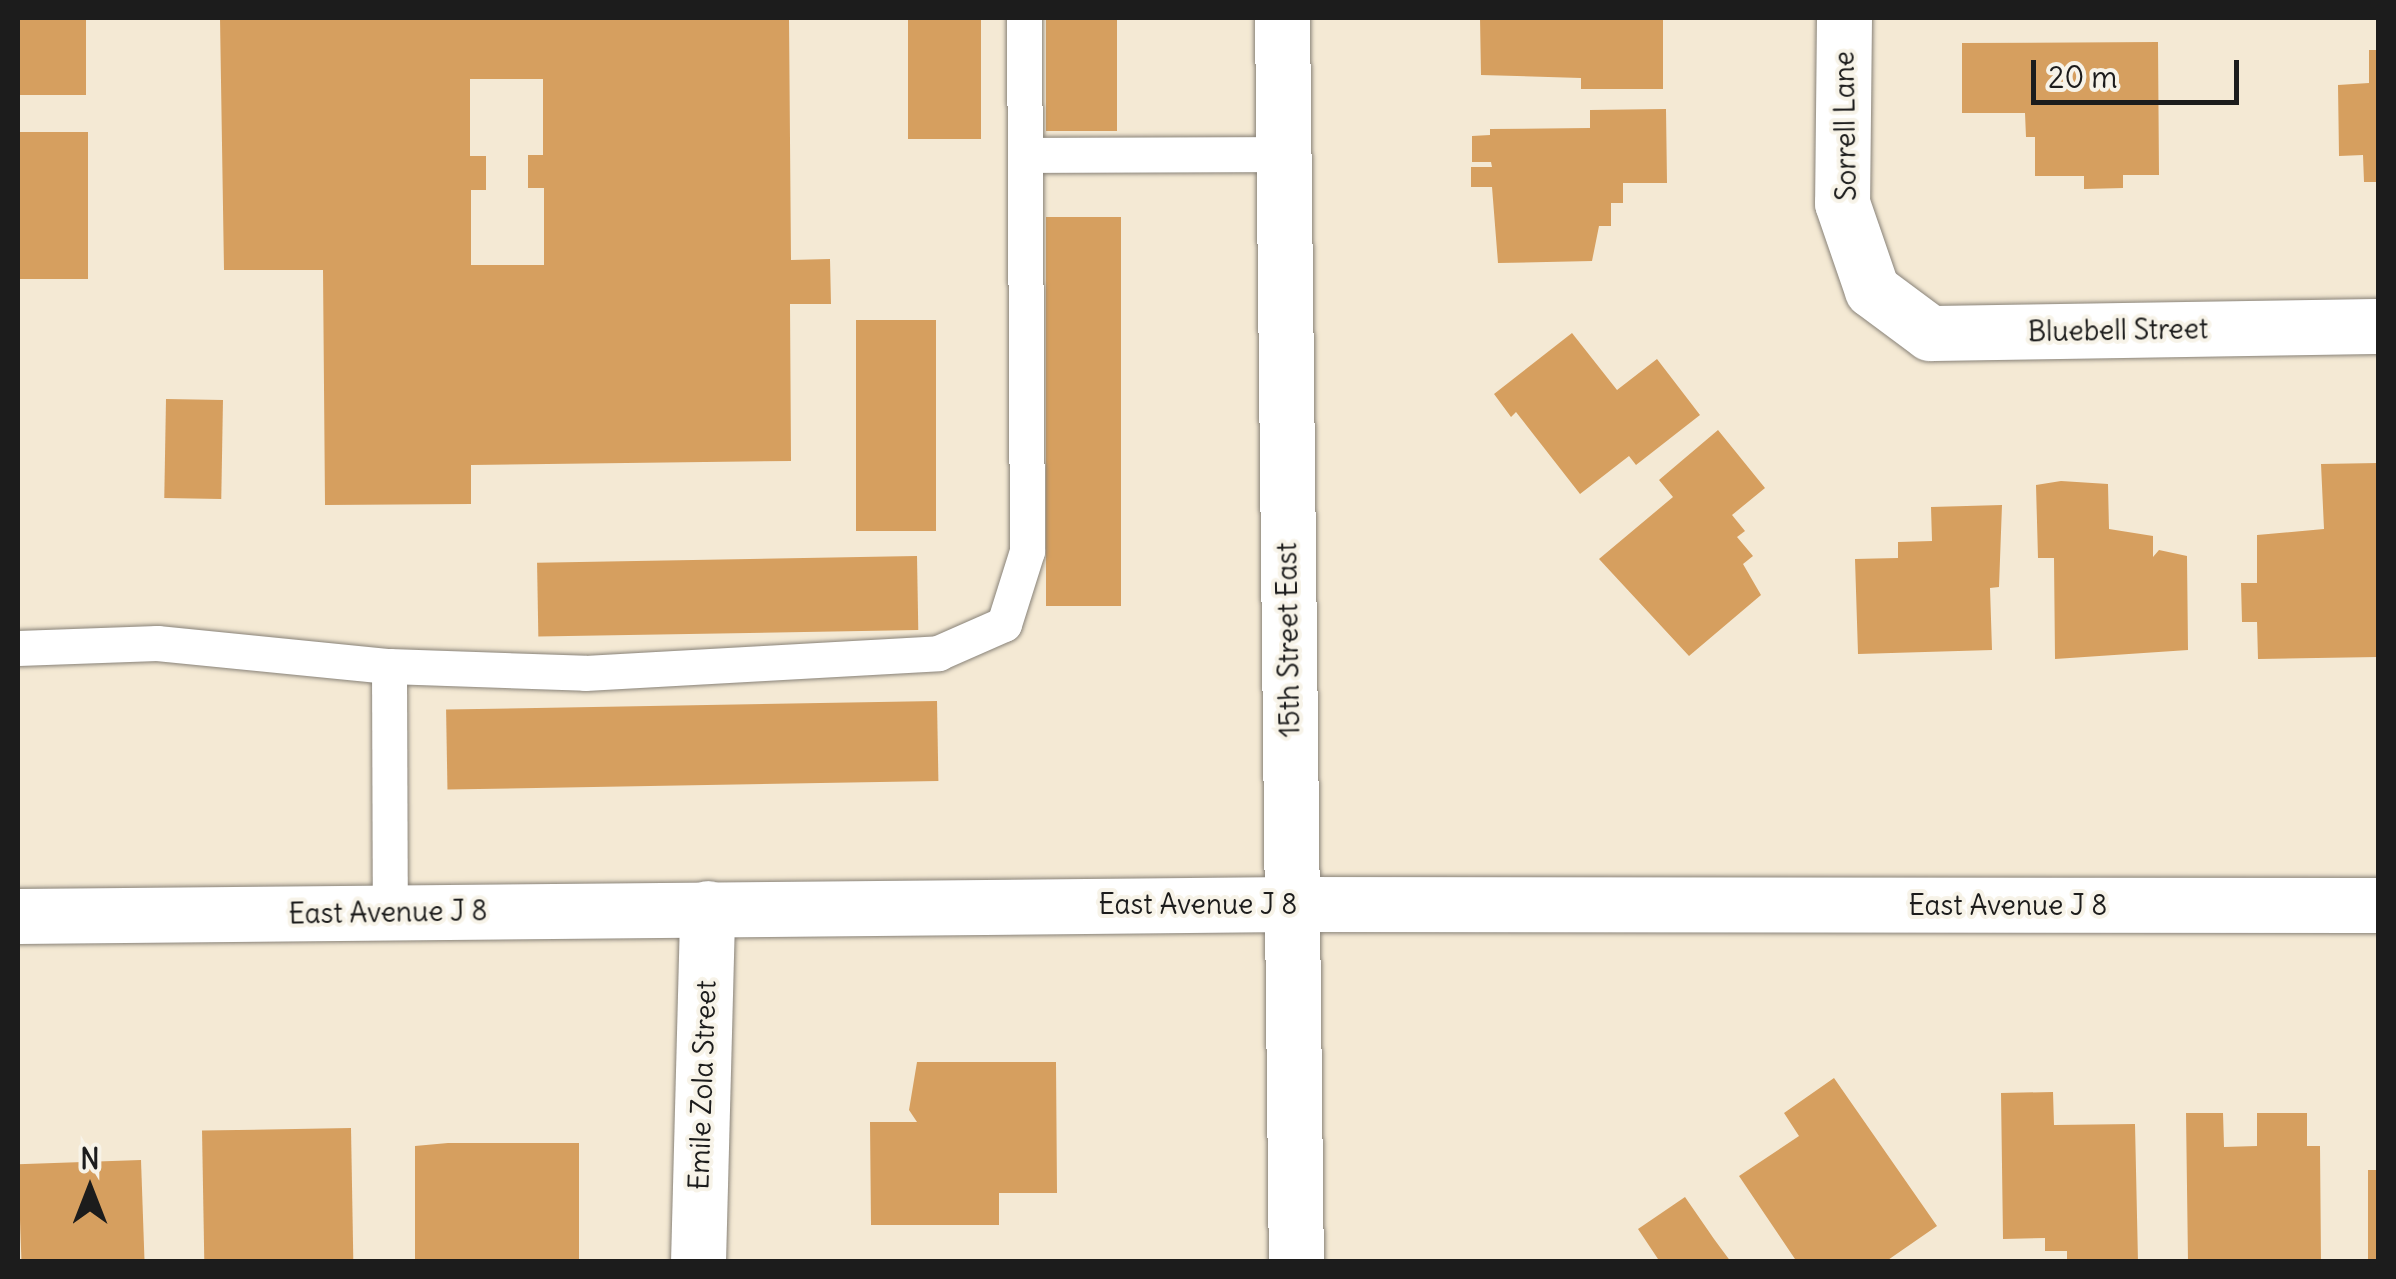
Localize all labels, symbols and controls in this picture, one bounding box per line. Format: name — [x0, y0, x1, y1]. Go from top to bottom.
scale bar — [2036, 40, 2244, 102]
street label: Sorrell Lane — [1827, 51, 1863, 201]
text: 20 m — [2048, 58, 2118, 96]
street label: Bluebell Street — [2028, 312, 2208, 348]
street label: 15th Street East — [1270, 542, 1306, 738]
street label: East Avenue J 8 — [1099, 887, 1297, 921]
street label: East Avenue J 8 — [1909, 888, 2107, 922]
street label: East Avenue J 8 — [288, 893, 488, 931]
street label: Emile Zola Street — [682, 980, 722, 1190]
north arrow — [40, 1139, 140, 1239]
text: N — [80, 1141, 100, 1177]

